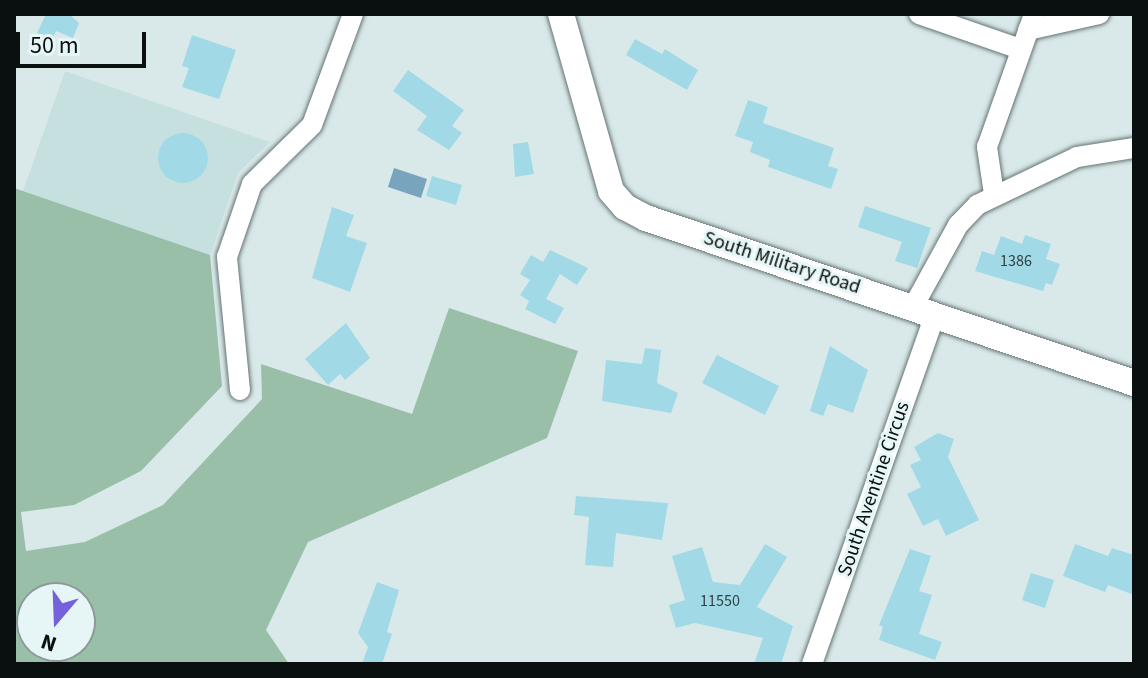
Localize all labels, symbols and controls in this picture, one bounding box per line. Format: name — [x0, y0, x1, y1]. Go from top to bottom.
scale bar — [20, 16, 150, 66]
text: 50 m — [30, 28, 79, 63]
street label: South Military Road — [700, 226, 864, 300]
house number: 1386 — [1000, 251, 1032, 271]
street label: South Aventine Circus — [833, 399, 915, 579]
north arrow — [16, 582, 96, 662]
house number: 11550 — [700, 591, 740, 611]
text: N — [37, 625, 61, 660]

